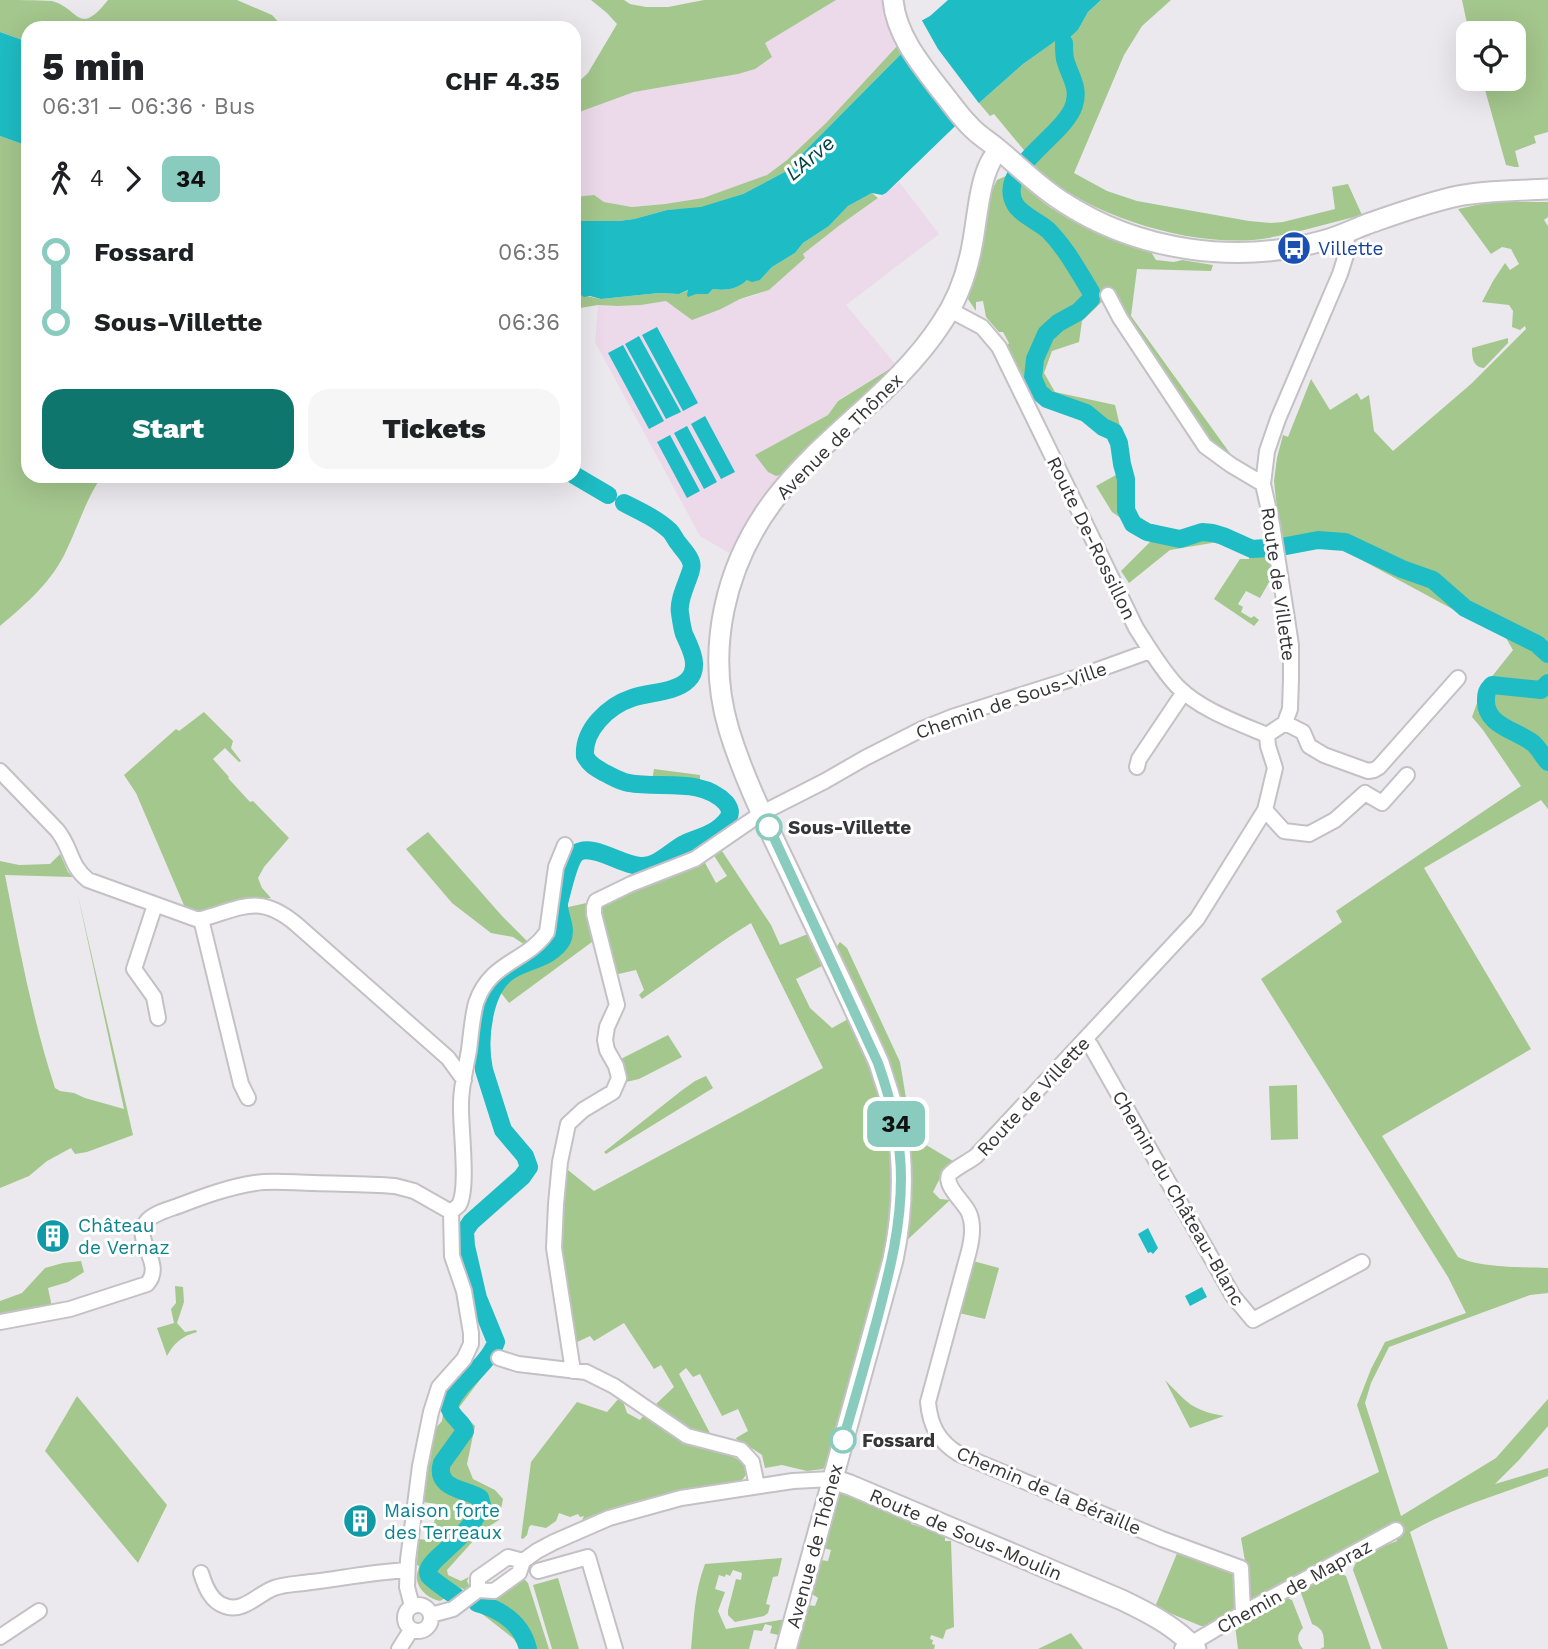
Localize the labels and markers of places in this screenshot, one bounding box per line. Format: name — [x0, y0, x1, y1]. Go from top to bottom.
bus stop icon: Villette — [1275, 229, 1313, 267]
place label: Villette — [1318, 237, 1383, 260]
marker: Sous-Villette — [756, 814, 782, 840]
place label: Sous-Villette — [788, 816, 911, 839]
place label: Château de Vernaz — [78, 1214, 170, 1259]
building icon: Château de Vernaz — [34, 1217, 72, 1255]
marker: Fossard — [830, 1427, 856, 1453]
place label: Fossard — [862, 1429, 935, 1452]
place label: Maison forte des Terreaux — [384, 1499, 502, 1544]
building icon: Maison forte des Terreaux — [341, 1502, 379, 1540]

